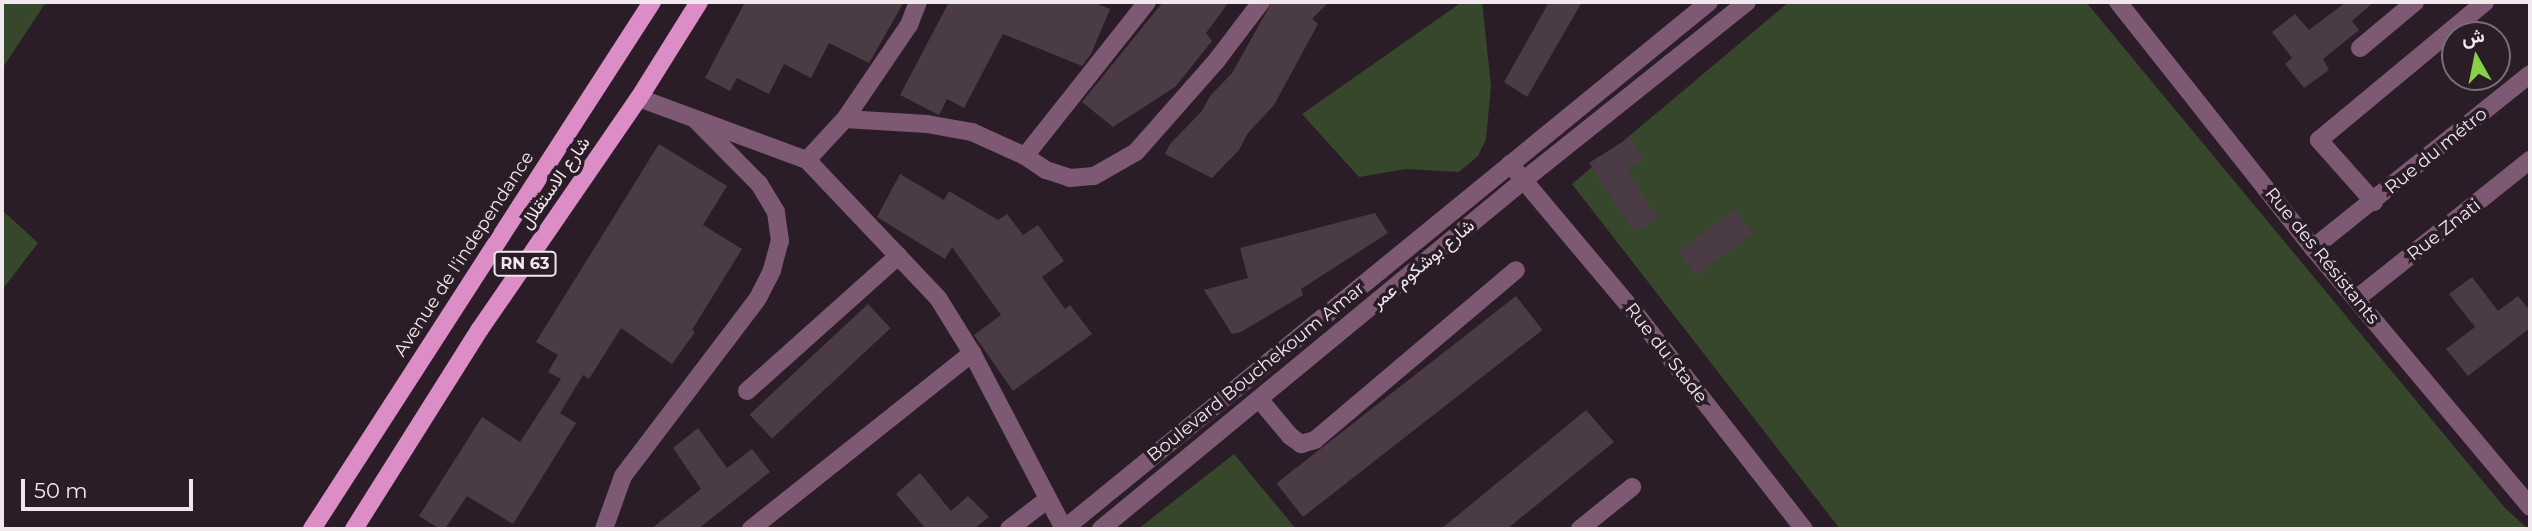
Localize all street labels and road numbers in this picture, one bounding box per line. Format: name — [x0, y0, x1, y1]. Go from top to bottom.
street label: Rue du métro — [2381, 103, 2491, 199]
street label: شارع الاستقلال — [515, 133, 595, 233]
street label: Avenue de l'independance — [390, 147, 538, 361]
street label: Rue des Résistants — [2260, 183, 2384, 329]
street label: Rue Znati — [2403, 195, 2485, 265]
street label: شارع بوشكوم عمر — [1367, 215, 1479, 313]
road number: RN 63 — [494, 252, 556, 276]
street label: Boulevard Bouchekoum Amar — [1143, 277, 1369, 467]
street label: Rue du Stade — [1620, 299, 1712, 407]

